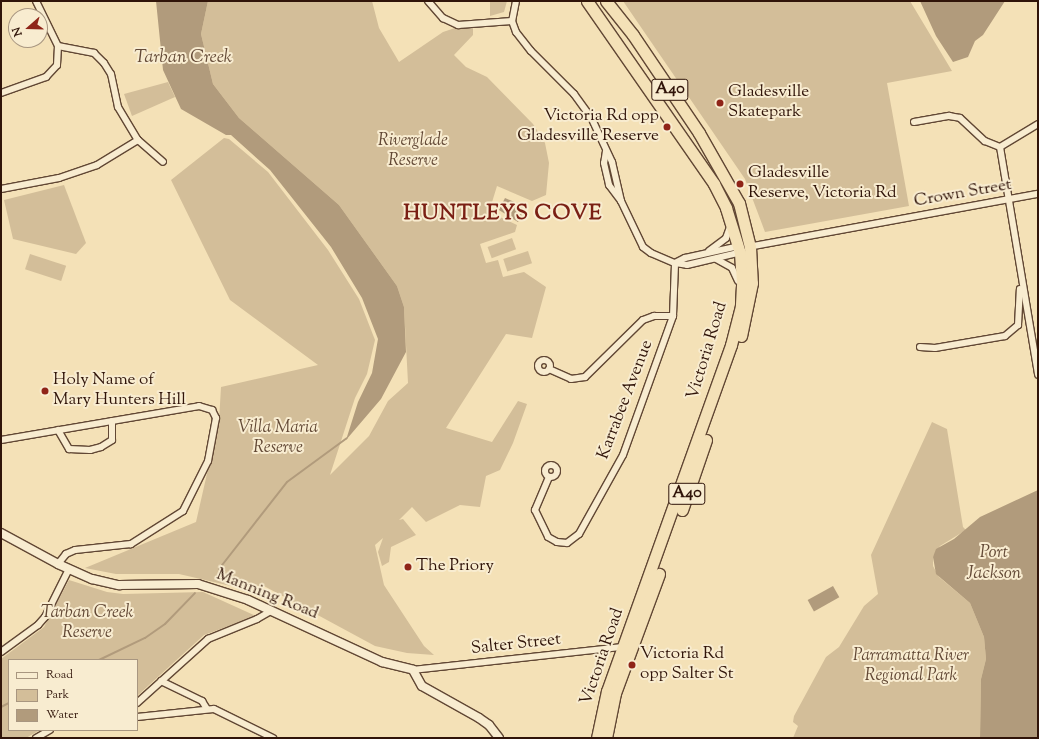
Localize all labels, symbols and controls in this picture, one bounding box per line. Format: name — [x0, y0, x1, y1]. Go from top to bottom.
north arrow — [8, 8, 48, 48]
text: N — [9, 25, 27, 39]
water label: Tarban Creek — [134, 47, 232, 69]
road number: A40 — [651, 76, 689, 104]
place label: Gladesville Skatepark — [728, 83, 809, 123]
marker: Gladesville Skatepark — [715, 98, 725, 108]
place label: Victoria Rd opp Gladesville Reserve — [517, 107, 659, 147]
marker: Victoria Rd opp Gladesville Reserve — [662, 122, 672, 132]
park label: Riverglade Reserve — [378, 132, 448, 172]
place label: Gladesville Reserve, Victoria Rd — [748, 164, 896, 204]
street label: Crown Street — [913, 175, 1013, 213]
marker: Gladesville Reserve, Victoria Rd — [735, 179, 745, 189]
district label: HUNTLEYS COVE — [404, 201, 602, 227]
street label: Victoria Road — [683, 300, 733, 402]
street label: Karrabee Avenue — [594, 338, 658, 462]
place label: Holy Name of Mary Hunters Hill — [53, 371, 186, 411]
marker: Holy Name of Mary Hunters Hill — [40, 386, 50, 396]
park label: Villa Maria Reserve — [238, 419, 318, 459]
road number: A40 — [668, 480, 706, 508]
water label: Port Jackson — [967, 543, 1021, 586]
place label: The Priory — [416, 557, 494, 577]
marker: The Priory — [403, 562, 413, 572]
street label: Manning Road — [213, 565, 321, 625]
park label: Tarban Creek Reserve — [41, 604, 133, 644]
street label: Victoria Road — [577, 606, 629, 708]
street label: Salter Street — [470, 630, 562, 660]
place label: Victoria Rd opp Salter St — [640, 645, 734, 685]
park label: Parramatta River Regional Park — [853, 647, 969, 687]
legend — [8, 659, 138, 731]
marker: Victoria Rd opp Salter St — [627, 660, 637, 670]
text: Road — [46, 666, 73, 684]
text: Park — [46, 686, 69, 704]
text: Water — [46, 706, 78, 724]

